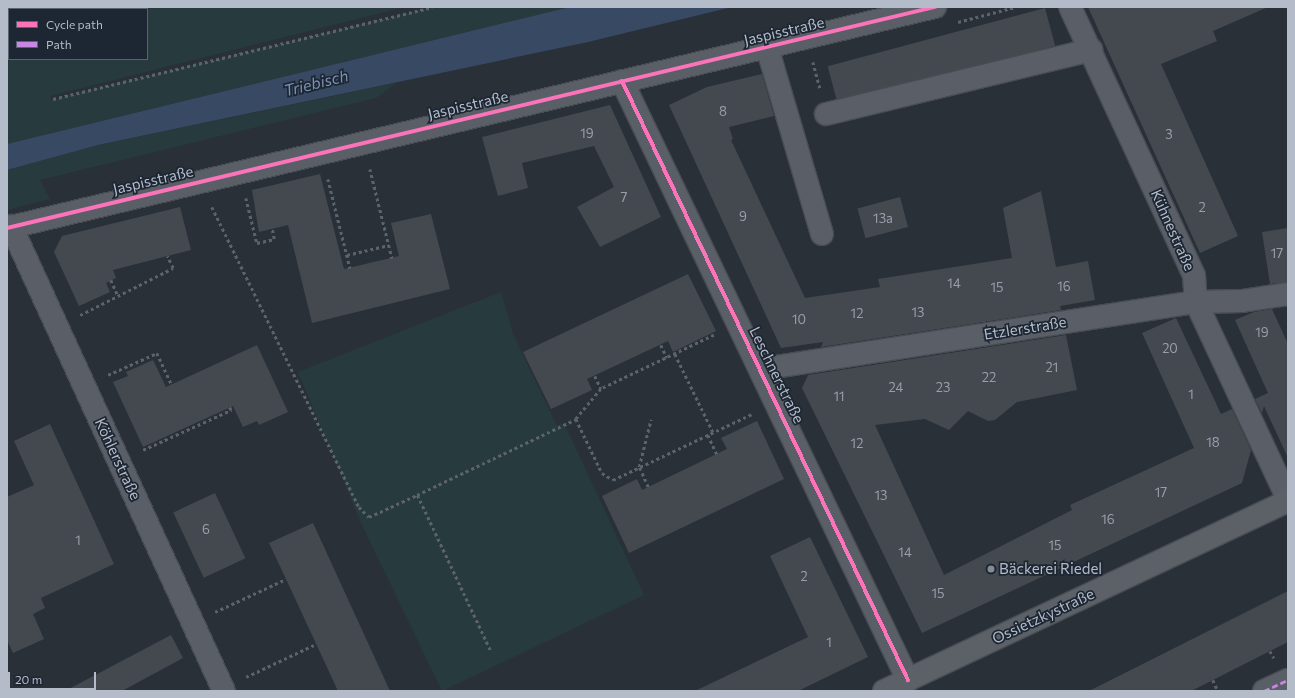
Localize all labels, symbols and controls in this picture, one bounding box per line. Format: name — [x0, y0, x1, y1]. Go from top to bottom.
legend — [8, 8, 148, 60]
street label: Jaspisstraße — [742, 13, 826, 49]
text: Cycle path — [46, 17, 103, 31]
text: Path — [46, 37, 72, 51]
water label: Triebisch — [282, 66, 350, 100]
street label: Jaspisstraße — [426, 87, 510, 123]
house number: 8 — [719, 103, 727, 119]
house number: 19 — [580, 125, 594, 141]
house number: 3 — [1165, 126, 1173, 142]
street label: Jaspisstraße — [111, 162, 195, 198]
street label: Kühnestraße — [1147, 187, 1199, 273]
house number: 7 — [621, 189, 627, 205]
house number: 2 — [1198, 199, 1206, 215]
house number: 9 — [739, 208, 747, 224]
house number: 13a — [873, 210, 893, 226]
house number: 17 — [1271, 245, 1283, 261]
house number: 14 — [947, 275, 961, 291]
house number: 16 — [1057, 278, 1071, 294]
house number: 15 — [990, 279, 1004, 295]
house number: 13 — [912, 304, 924, 320]
house number: 12 — [851, 305, 863, 321]
house number: 10 — [792, 311, 806, 327]
street label: Etzlerstraße — [982, 313, 1068, 343]
street label: Leschnerstraße — [746, 324, 808, 426]
house number: 19 — [1255, 324, 1269, 340]
house number: 20 — [1162, 340, 1178, 356]
house number: 21 — [1046, 359, 1058, 375]
house number: 22 — [982, 369, 996, 385]
house number: 24 — [889, 379, 903, 395]
house number: 23 — [936, 379, 950, 395]
house number: 1 — [1188, 386, 1194, 402]
house number: 11 — [833, 388, 845, 404]
street label: Köhlerstraße — [91, 415, 145, 503]
house number: 18 — [1206, 434, 1220, 450]
house number: 12 — [851, 435, 863, 451]
house number: 17 — [1155, 484, 1167, 500]
house number: 13 — [875, 487, 887, 503]
house number: 16 — [1101, 511, 1115, 527]
house number: 6 — [202, 521, 210, 537]
house number: 1 — [75, 532, 81, 548]
house number: 15 — [1048, 537, 1062, 553]
house number: 14 — [898, 544, 912, 560]
place label: Bäckerei Riedel — [999, 560, 1102, 578]
marker: Bäckerei Riedel — [986, 564, 996, 574]
house number: 2 — [800, 568, 808, 584]
street label: Ossietzkystraße — [989, 584, 1097, 648]
house number: 15 — [931, 585, 945, 601]
house number: 1 — [826, 634, 832, 650]
scale bar — [10, 664, 98, 690]
text: 20 m — [15, 672, 42, 686]

